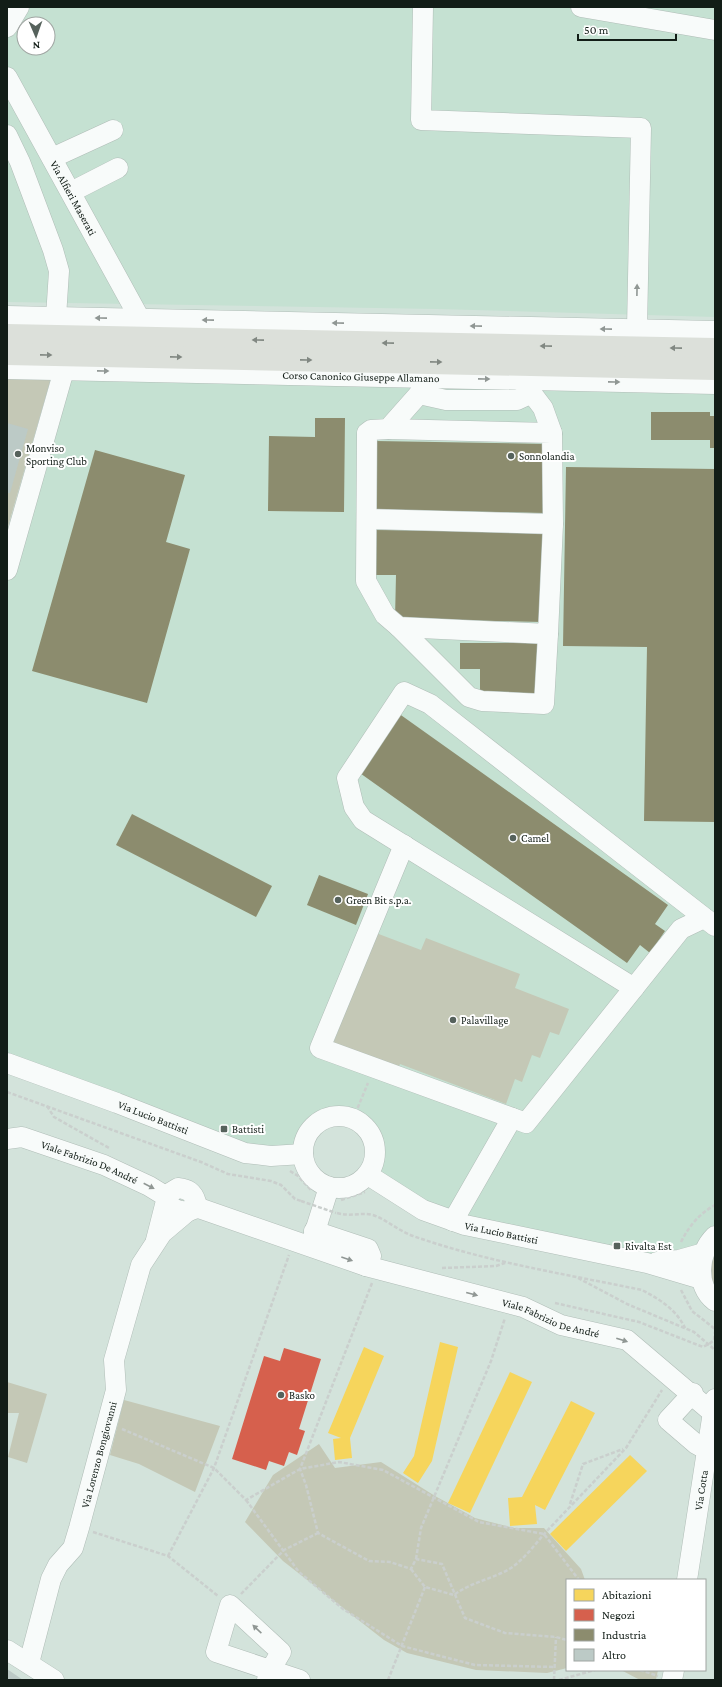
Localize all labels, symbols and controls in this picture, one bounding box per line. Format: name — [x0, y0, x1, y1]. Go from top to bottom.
north arrow — [16, 16, 56, 56]
scale bar — [578, 16, 676, 42]
text: 50 m — [584, 23, 609, 37]
text: N — [32, 40, 40, 52]
street label: Via Alfieri Maserati — [48, 158, 99, 238]
one-way arrow — [634, 284, 641, 296]
one-way arrow — [94, 315, 107, 321]
one-way arrow — [202, 317, 214, 324]
one-way arrow — [331, 320, 344, 326]
one-way arrow — [469, 323, 482, 329]
one-way arrow — [600, 325, 612, 332]
one-way arrow — [251, 337, 264, 343]
one-way arrow — [381, 340, 394, 346]
one-way arrow — [539, 343, 552, 349]
one-way arrow — [670, 345, 682, 352]
one-way arrow — [40, 352, 53, 358]
one-way arrow — [170, 354, 183, 360]
one-way arrow — [300, 357, 313, 363]
one-way arrow — [430, 359, 443, 365]
one-way arrow — [97, 368, 110, 374]
street label: Corso Canonico Giuseppe Allamano — [282, 369, 440, 384]
one-way arrow — [478, 376, 490, 383]
one-way arrow — [608, 379, 621, 385]
place label: Monviso Sporting Club — [26, 442, 87, 468]
marker: Monviso Sporting Club — [13, 449, 23, 459]
place label: Sonnolandia — [519, 450, 575, 462]
marker: Sonnolandia — [506, 451, 516, 461]
place label: Camel — [521, 832, 549, 844]
marker: Camel — [508, 833, 518, 843]
place label: Green Bit s.p.a. — [346, 894, 411, 907]
marker: Green Bit s.p.a. — [333, 895, 343, 905]
place label: Palavillage — [461, 1014, 508, 1027]
marker: Palavillage — [448, 1015, 458, 1025]
street label: Via Lucio Battisti — [116, 1098, 190, 1136]
place label: Battisti — [232, 1123, 264, 1135]
marker: Battisti — [219, 1124, 229, 1134]
street label: Viale Fabrizio De André — [40, 1138, 140, 1186]
one-way arrow — [143, 1183, 154, 1189]
street label: Via Lucio Battisti — [464, 1219, 539, 1246]
place label: Rivalta Est — [625, 1240, 672, 1252]
marker: Rivalta Est — [612, 1241, 622, 1251]
one-way arrow — [341, 1256, 353, 1262]
one-way arrow — [466, 1291, 478, 1297]
street label: Viale Fabrizio De André — [501, 1296, 600, 1340]
one-way arrow — [617, 1337, 629, 1343]
place label: Basko — [289, 1389, 316, 1401]
marker: Basko — [276, 1390, 286, 1400]
street label: Via Lorenzo Bongiovanni — [79, 1400, 119, 1509]
street label: Via Cotta — [692, 1469, 710, 1511]
legend — [566, 1579, 706, 1671]
text: Abitazioni — [602, 1588, 651, 1602]
text: Negozi — [602, 1608, 635, 1622]
one-way arrow — [252, 1625, 261, 1634]
text: Industria — [602, 1628, 647, 1642]
text: Altro — [602, 1648, 626, 1662]

